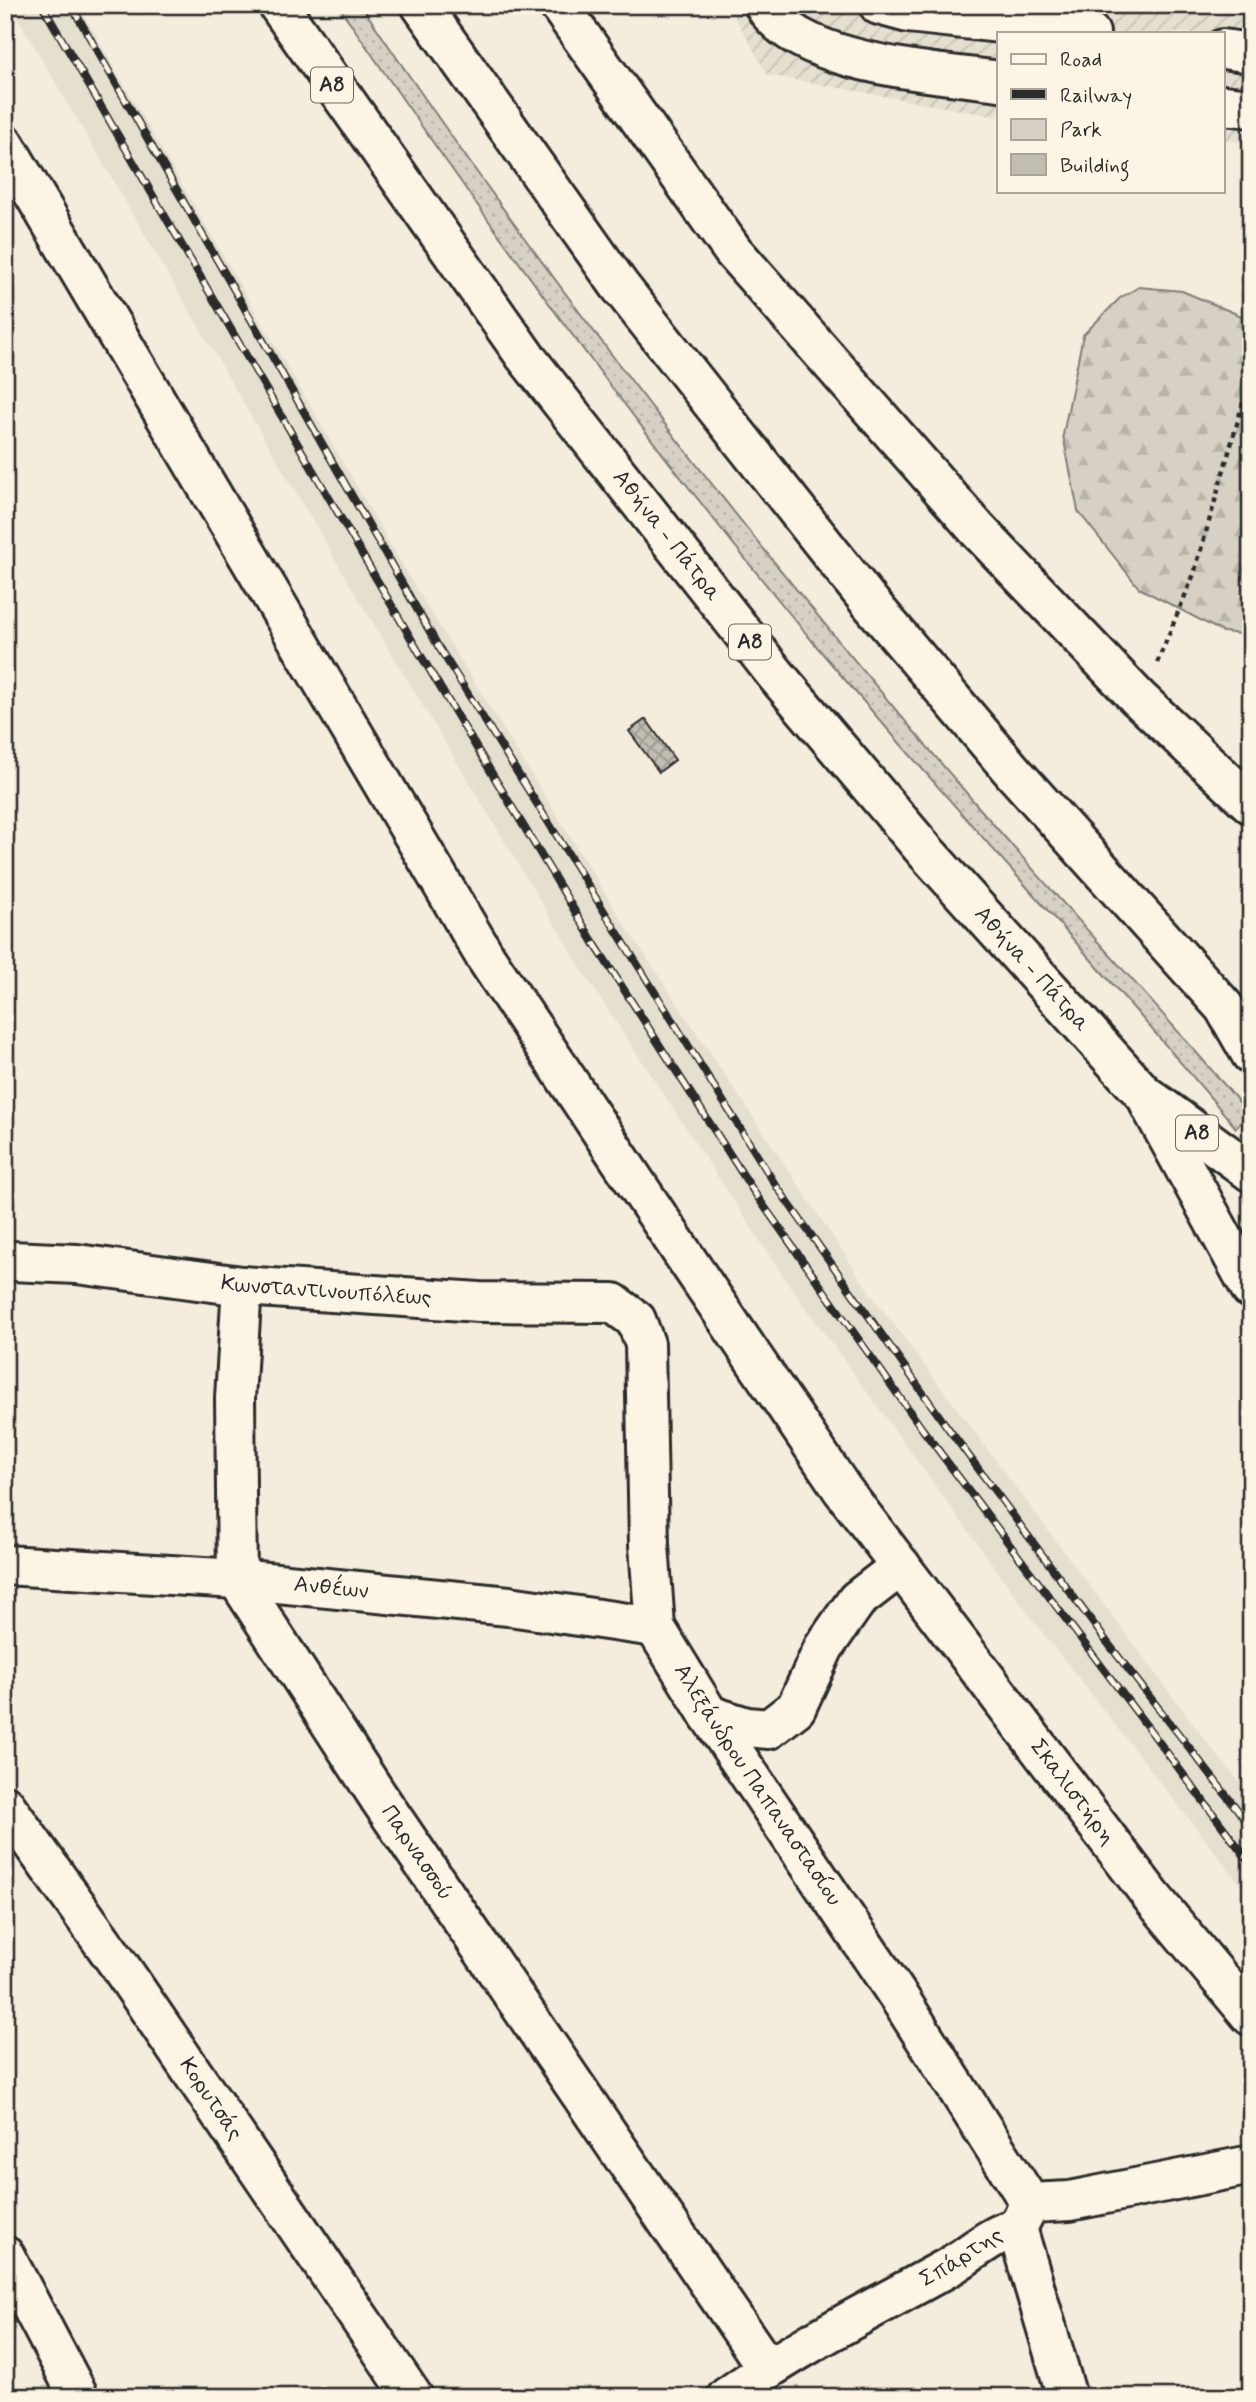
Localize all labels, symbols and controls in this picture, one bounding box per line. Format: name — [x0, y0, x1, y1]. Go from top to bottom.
legend — [997, 32, 1224, 192]
text: Road — [1060, 46, 1102, 74]
road number: Α8 — [311, 68, 353, 102]
text: Railway — [1060, 82, 1132, 110]
text: Park — [1060, 116, 1102, 144]
text: Building — [1060, 152, 1130, 182]
street label: Αθήνα - Πάτρα — [605, 464, 728, 608]
road number: Α8 — [729, 624, 771, 660]
street label: Αθήνα - Πάτρα — [967, 900, 1096, 1039]
road number: Α8 — [1176, 1116, 1218, 1150]
street label: Κωνσταντινουπόλεως — [219, 1268, 433, 1314]
street label: Ανθέων — [292, 1570, 370, 1607]
street label: Αλεξάνδρου Παπαναστασίου — [666, 1658, 848, 1912]
street label: Σκαλιστήρη — [1023, 1733, 1122, 1851]
street label: Παρνασσού — [373, 1799, 460, 1907]
street label: Κορυτσάς — [172, 2052, 249, 2147]
street label: Σπάρτης — [915, 2220, 1008, 2295]

